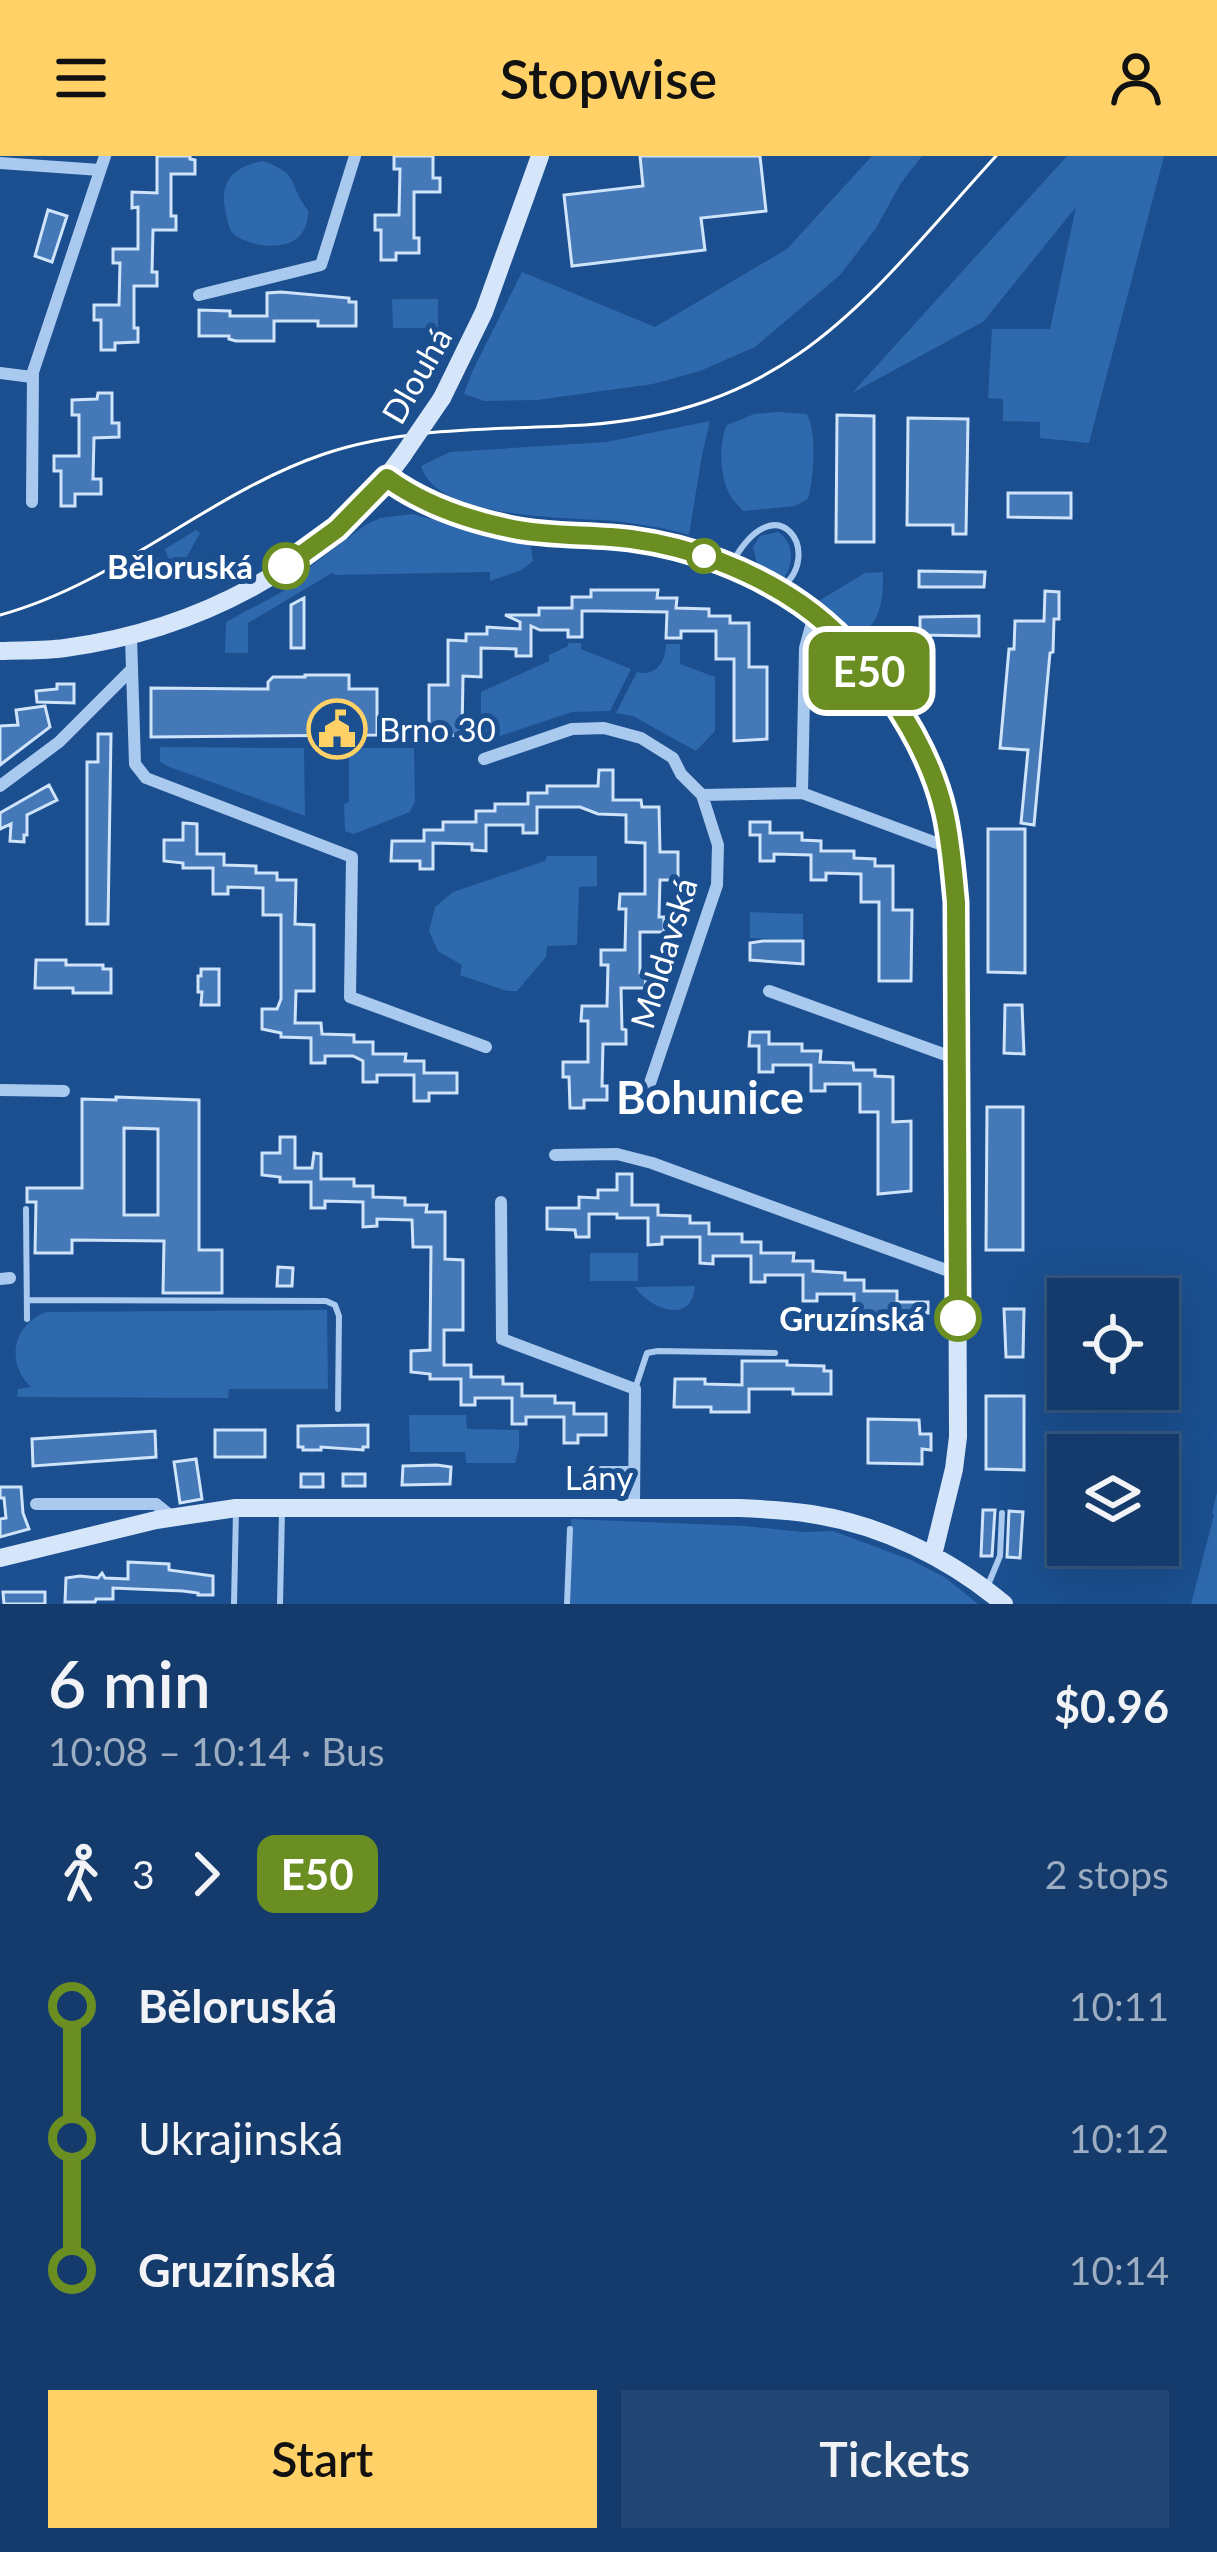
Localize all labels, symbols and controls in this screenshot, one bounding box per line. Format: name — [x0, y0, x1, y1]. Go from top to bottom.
icon: menu — [48, 45, 114, 111]
icon: person — [1103, 45, 1169, 111]
text: Stopwise — [500, 46, 717, 111]
street label: Dlouhá — [373, 320, 459, 430]
unlabelled marker — [688, 540, 720, 572]
marker: Běloruská — [264, 544, 308, 588]
place label: Běloruská — [107, 546, 253, 586]
line badge: E50 — [800, 632, 938, 710]
text: E50 — [833, 646, 905, 696]
public building icon: Brno 30 — [306, 698, 368, 760]
place label: Brno 30 — [379, 709, 496, 749]
street label: Moldavská — [621, 873, 705, 1033]
district label: Bohunice — [616, 1070, 804, 1124]
map controls — [1047, 1278, 1179, 1566]
button: locate — [1047, 1278, 1179, 1410]
marker: Gruzínská — [936, 1296, 980, 1340]
place label: Gruzínská — [779, 1298, 925, 1338]
button: layers — [1047, 1434, 1179, 1566]
street label: Lány — [565, 1457, 633, 1497]
text: 6 min — [48, 1643, 211, 1722]
text: $0.96 — [1054, 1679, 1169, 1733]
text: 10:08 – 10:14 · Bus — [48, 1728, 385, 1774]
icon: walk — [48, 1841, 114, 1907]
icon: forward — [173, 1841, 239, 1907]
text: E50 — [281, 1849, 354, 1899]
text: 3 — [132, 1851, 155, 1897]
text: 2 stops — [1045, 1851, 1169, 1897]
text: Běloruská — [138, 1979, 337, 2033]
text: 10:11 — [1069, 1983, 1169, 2029]
text: Ukrajinská — [138, 2111, 343, 2165]
text: 10:12 — [1069, 2115, 1169, 2161]
text: Gruzínská — [138, 2243, 337, 2297]
text: 10:14 — [1069, 2247, 1169, 2293]
button: Start — [48, 2390, 597, 2528]
button: Tickets — [621, 2390, 1169, 2528]

